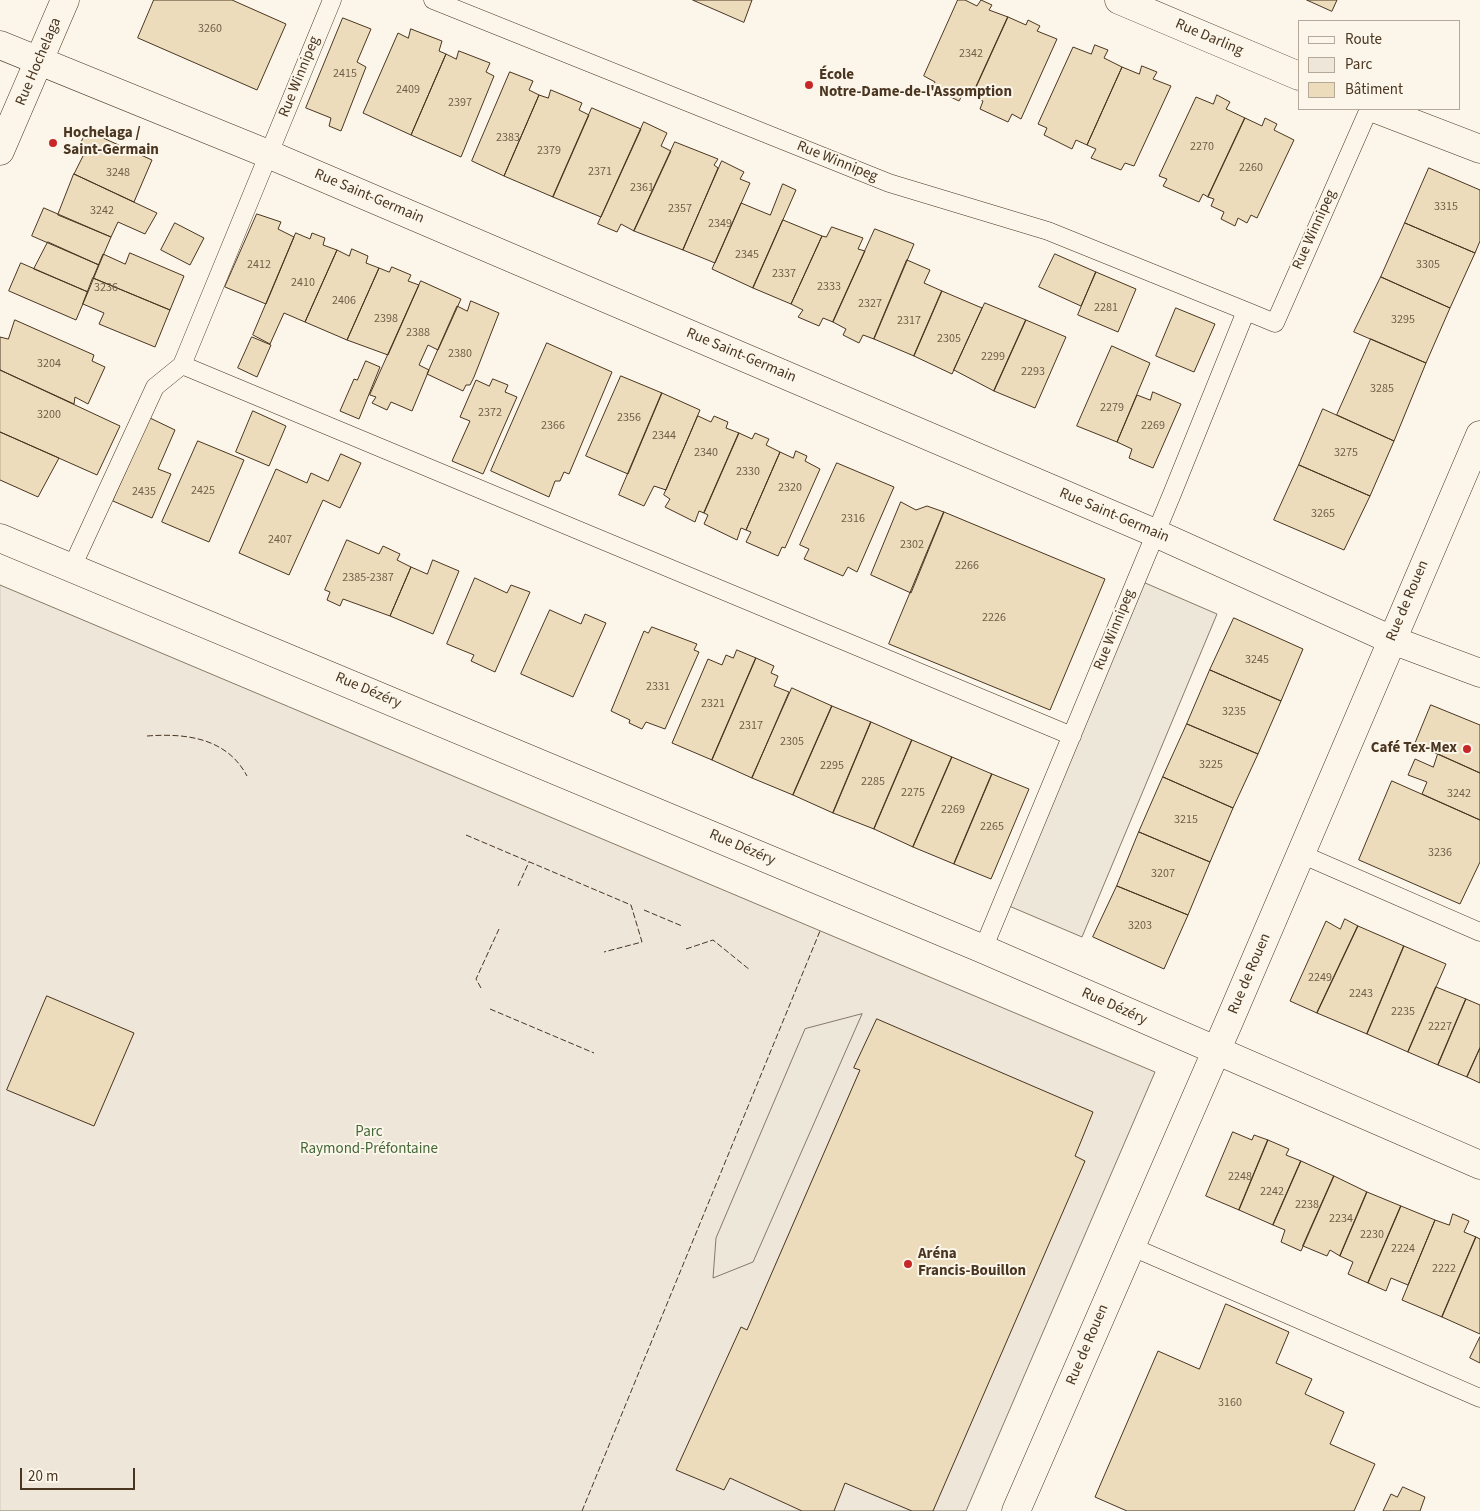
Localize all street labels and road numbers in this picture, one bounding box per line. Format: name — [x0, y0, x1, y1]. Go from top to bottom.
street label: Rue Hochelaga — [12, 15, 66, 109]
street label: Rue Darling — [1172, 16, 1246, 60]
street label: Rue Winnipeg — [276, 34, 324, 120]
street label: Rue Winnipeg — [794, 138, 880, 186]
street label: Rue Saint-Germain — [311, 166, 427, 228]
street label: Rue Winnipeg — [1289, 187, 1341, 273]
street label: Rue Saint-Germain — [683, 325, 799, 387]
street label: Rue Saint-Germain — [1056, 485, 1172, 547]
street label: Rue de Rouen — [1383, 558, 1433, 644]
street label: Rue Winnipeg — [1091, 587, 1139, 673]
street label: Rue Dézéry — [332, 669, 404, 713]
street label: Rue Dézéry — [706, 826, 778, 870]
street label: Rue de Rouen — [1225, 931, 1275, 1017]
street label: Rue Dézéry — [1078, 985, 1150, 1029]
street label: Rue de Rouen — [1063, 1302, 1113, 1388]

